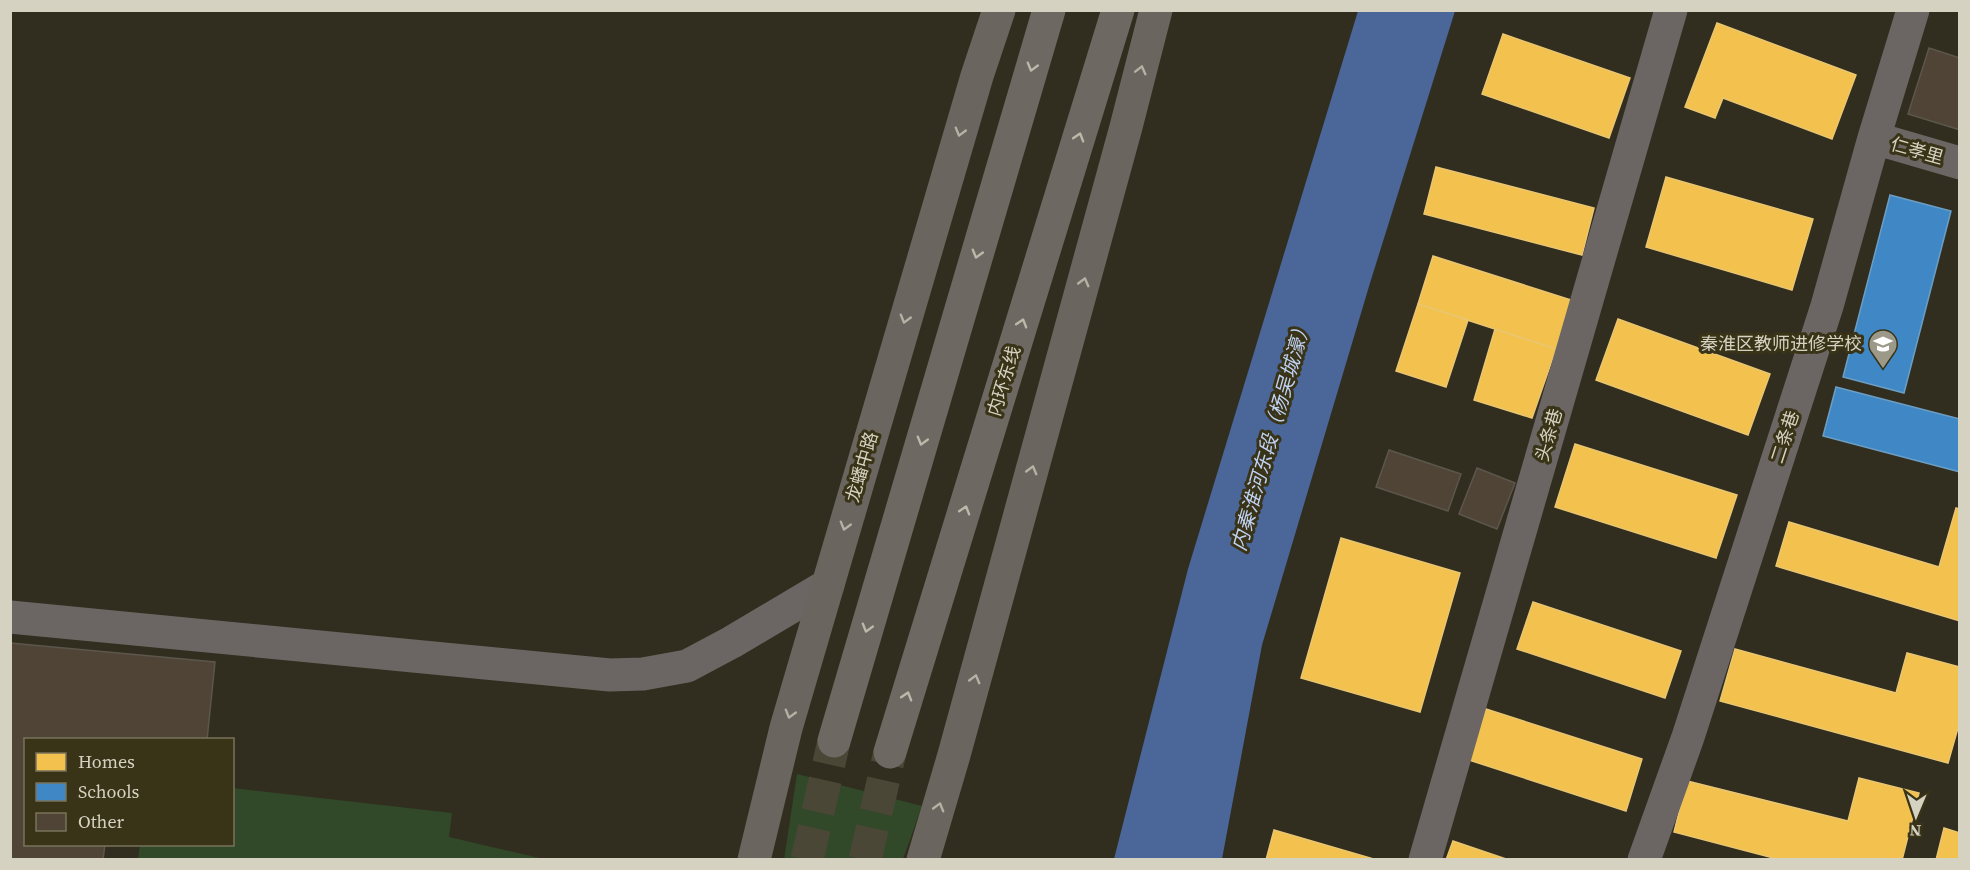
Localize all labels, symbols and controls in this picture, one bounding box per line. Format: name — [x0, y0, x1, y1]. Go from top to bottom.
one-way arrow — [1027, 61, 1039, 72]
one-way arrow — [1134, 65, 1146, 76]
one-way arrow — [955, 126, 967, 137]
street label: 仁孝里 — [1888, 131, 1947, 170]
one-way arrow — [1072, 132, 1084, 143]
one-way arrow — [972, 248, 984, 259]
one-way arrow — [1077, 277, 1089, 288]
one-way arrow — [900, 313, 912, 324]
water label: 内秦淮河东段（杨吴城濠） — [1224, 316, 1318, 554]
one-way arrow — [1015, 318, 1027, 329]
school or university icon: 秦淮区教师进修学校 — [1867, 328, 1899, 370]
place label: 秦淮区教师进修学校 — [1700, 331, 1862, 356]
street label: 内环东线 — [981, 343, 1026, 419]
street label: 头条巷 — [1529, 405, 1568, 464]
street label: 二条巷 — [1764, 407, 1805, 466]
street label: 龙蟠中路 — [840, 429, 883, 505]
one-way arrow — [917, 435, 929, 446]
one-way arrow — [1025, 465, 1037, 476]
one-way arrow — [958, 505, 970, 516]
one-way arrow — [840, 520, 852, 531]
one-way arrow — [862, 622, 874, 633]
one-way arrow — [968, 674, 980, 684]
one-way arrow — [900, 691, 913, 702]
one-way arrow — [785, 708, 798, 718]
legend — [24, 738, 234, 846]
text: Homes — [78, 749, 135, 774]
text: Schools — [78, 779, 140, 804]
north arrow — [1886, 786, 1946, 846]
one-way arrow — [932, 802, 944, 813]
text: Other — [78, 809, 125, 834]
text: N — [1909, 820, 1922, 842]

